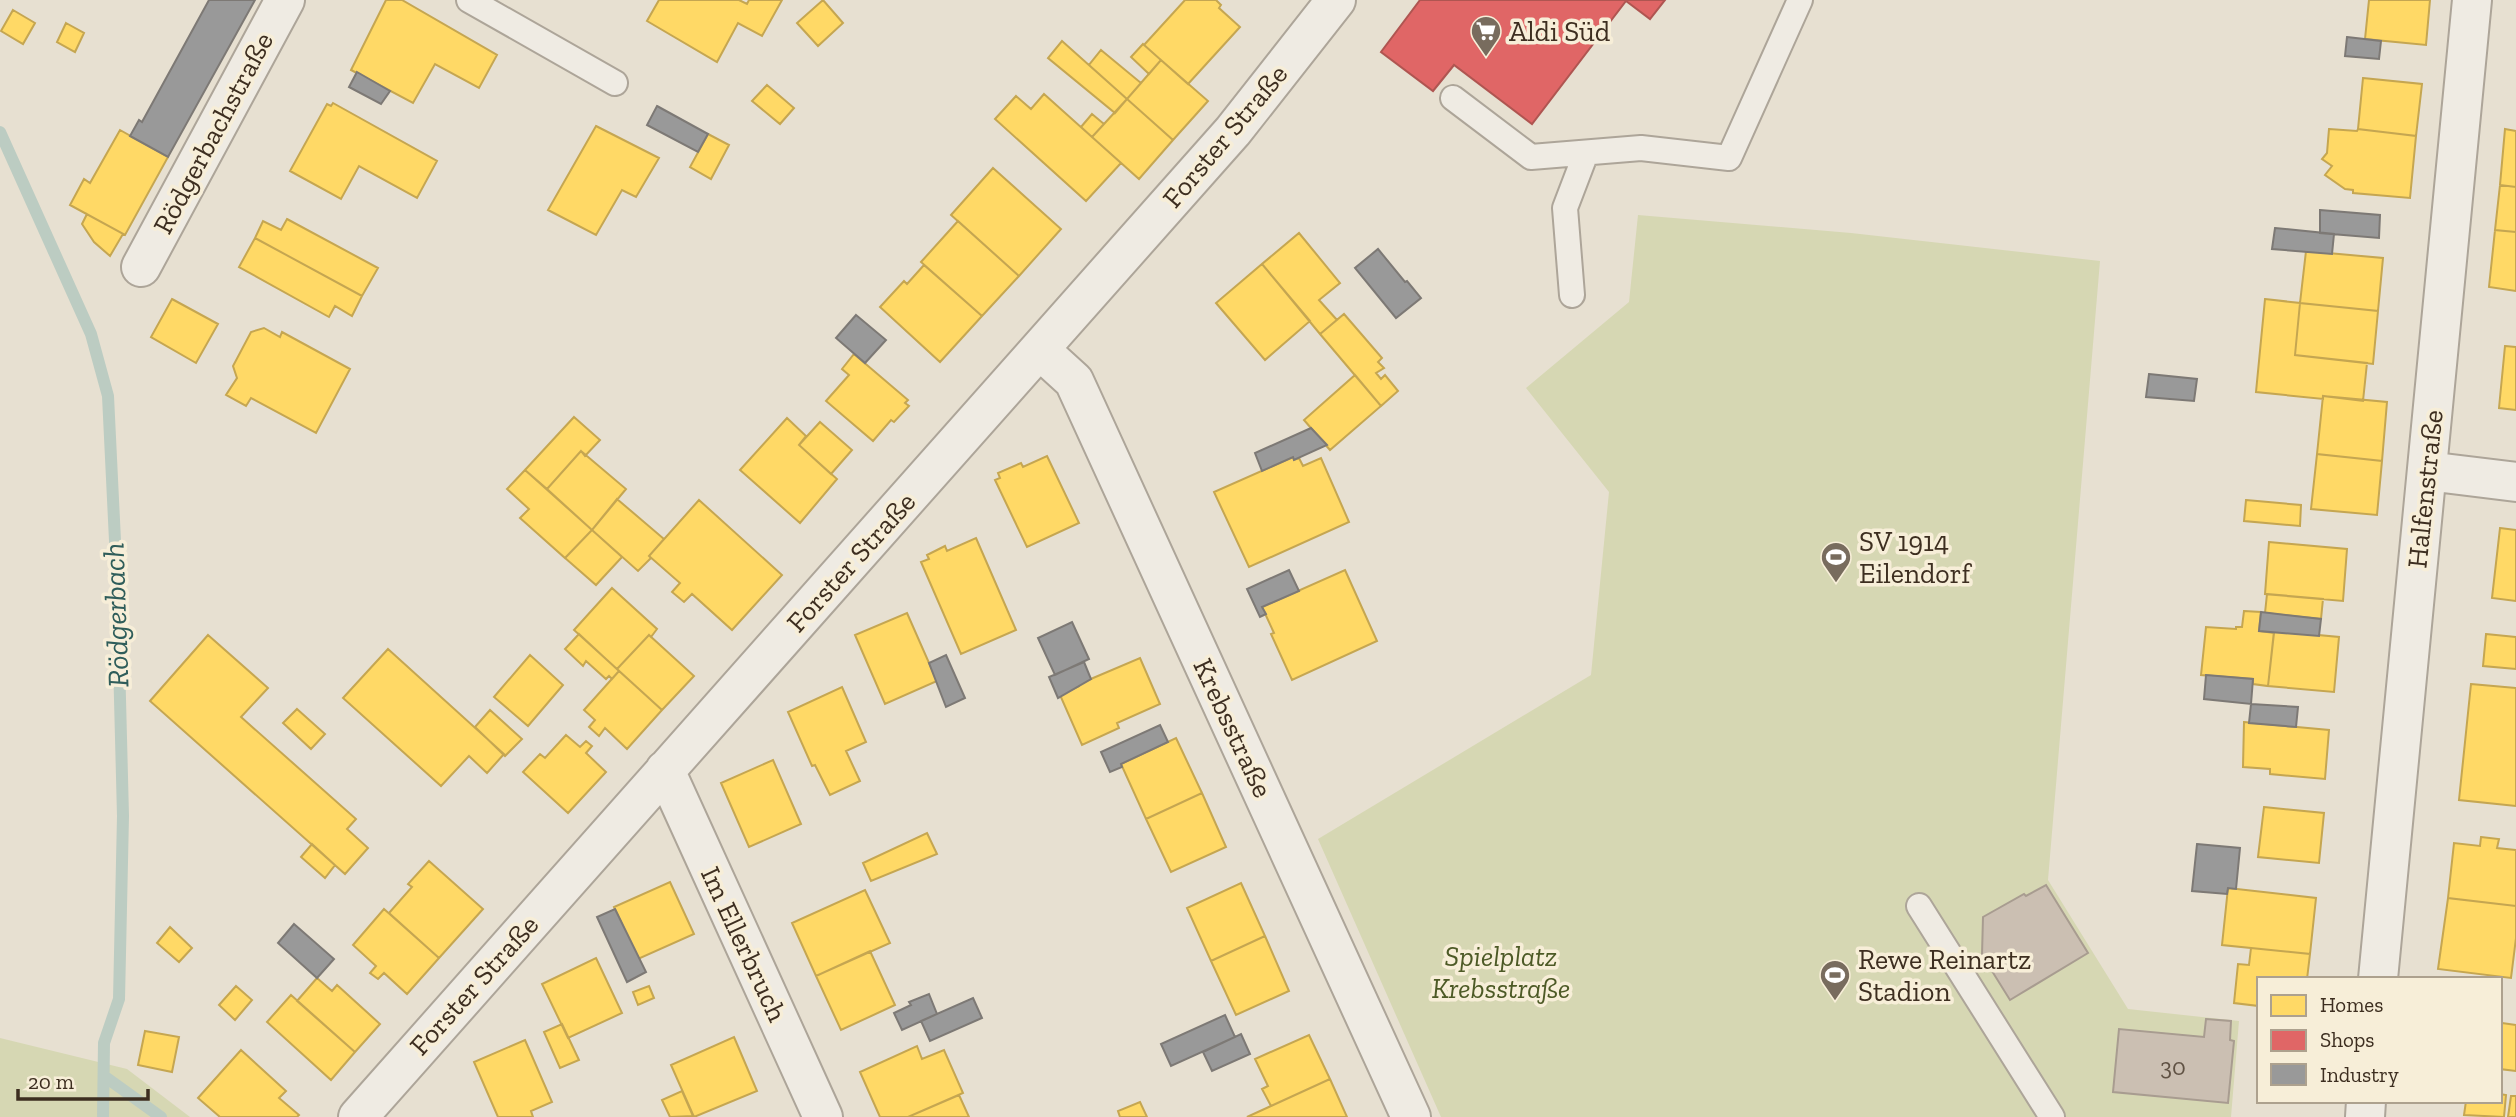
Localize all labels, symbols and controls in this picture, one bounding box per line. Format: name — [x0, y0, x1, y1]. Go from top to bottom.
supermarket icon: Aldi Süd — [1469, 14, 1503, 58]
place label: Aldi Süd — [1509, 15, 1610, 48]
street label: Rödgerbachstraße — [146, 27, 280, 239]
street label: Forster Straße — [1156, 58, 1294, 214]
street label: Halfenstraße — [2400, 408, 2450, 570]
street label: Forster Straße — [780, 485, 922, 639]
place label: SV 1914 Eilendorf — [1859, 525, 1972, 590]
sports icon: SV 1914 Eilendorf — [1819, 540, 1853, 584]
water label: Rödgerbach — [95, 542, 137, 688]
street label: Krebsstraße — [1186, 653, 1280, 803]
street label: Im Ellerbruch — [694, 861, 794, 1027]
street label: Forster Straße — [403, 908, 545, 1062]
park label: Spielplatz Krebsstraße — [1432, 940, 1570, 1005]
place label: Rewe Reinartz Stadion — [1858, 943, 2031, 1008]
sports icon: Rewe Reinartz Stadion — [1818, 958, 1852, 1002]
legend — [2257, 977, 2502, 1103]
text: Homes — [2320, 992, 2383, 1017]
text: Shops — [2320, 1027, 2374, 1052]
house number: 30 — [2160, 1052, 2186, 1081]
scale bar — [18, 1058, 147, 1102]
text: Industry — [2320, 1062, 2399, 1087]
text: 20 m — [28, 1069, 74, 1094]

